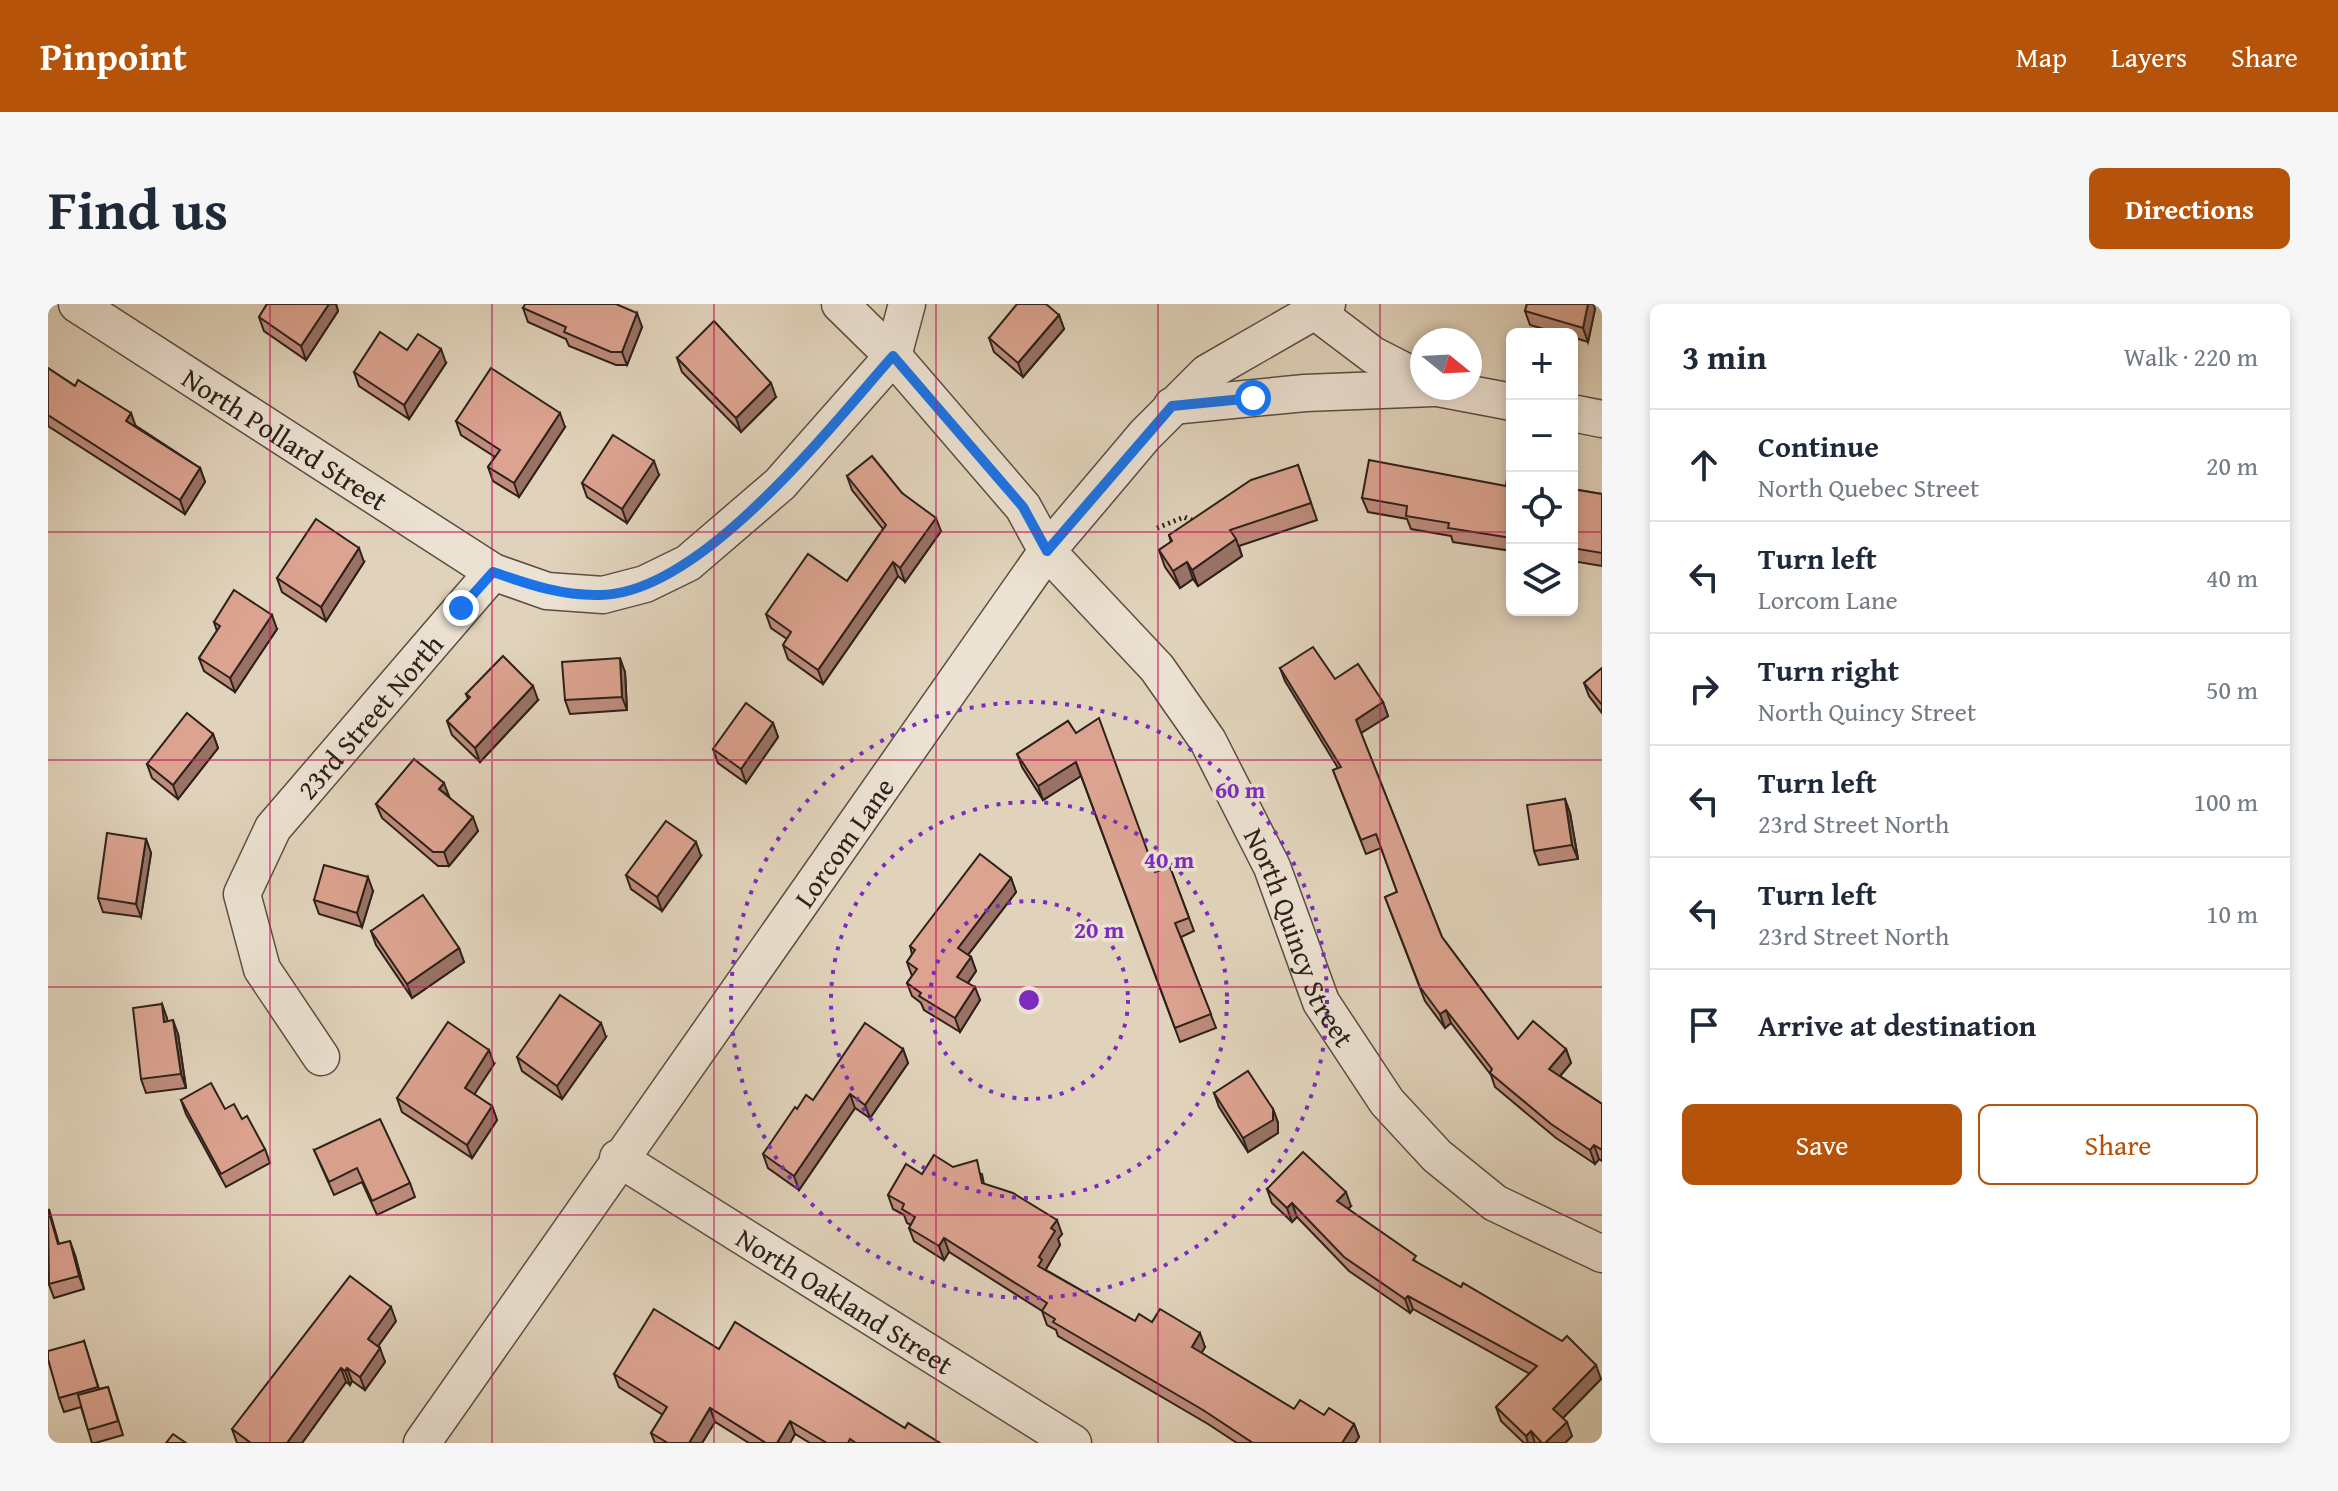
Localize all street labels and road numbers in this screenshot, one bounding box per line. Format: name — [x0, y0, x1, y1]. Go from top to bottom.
street label: North Pollard Street — [175, 357, 397, 520]
street label: 23rd Street North — [286, 624, 452, 808]
street label: Lorcom Lane — [783, 768, 903, 915]
street label: North Quincy Street — [1235, 820, 1365, 1055]
street label: North Oakland Street — [729, 1217, 962, 1384]

